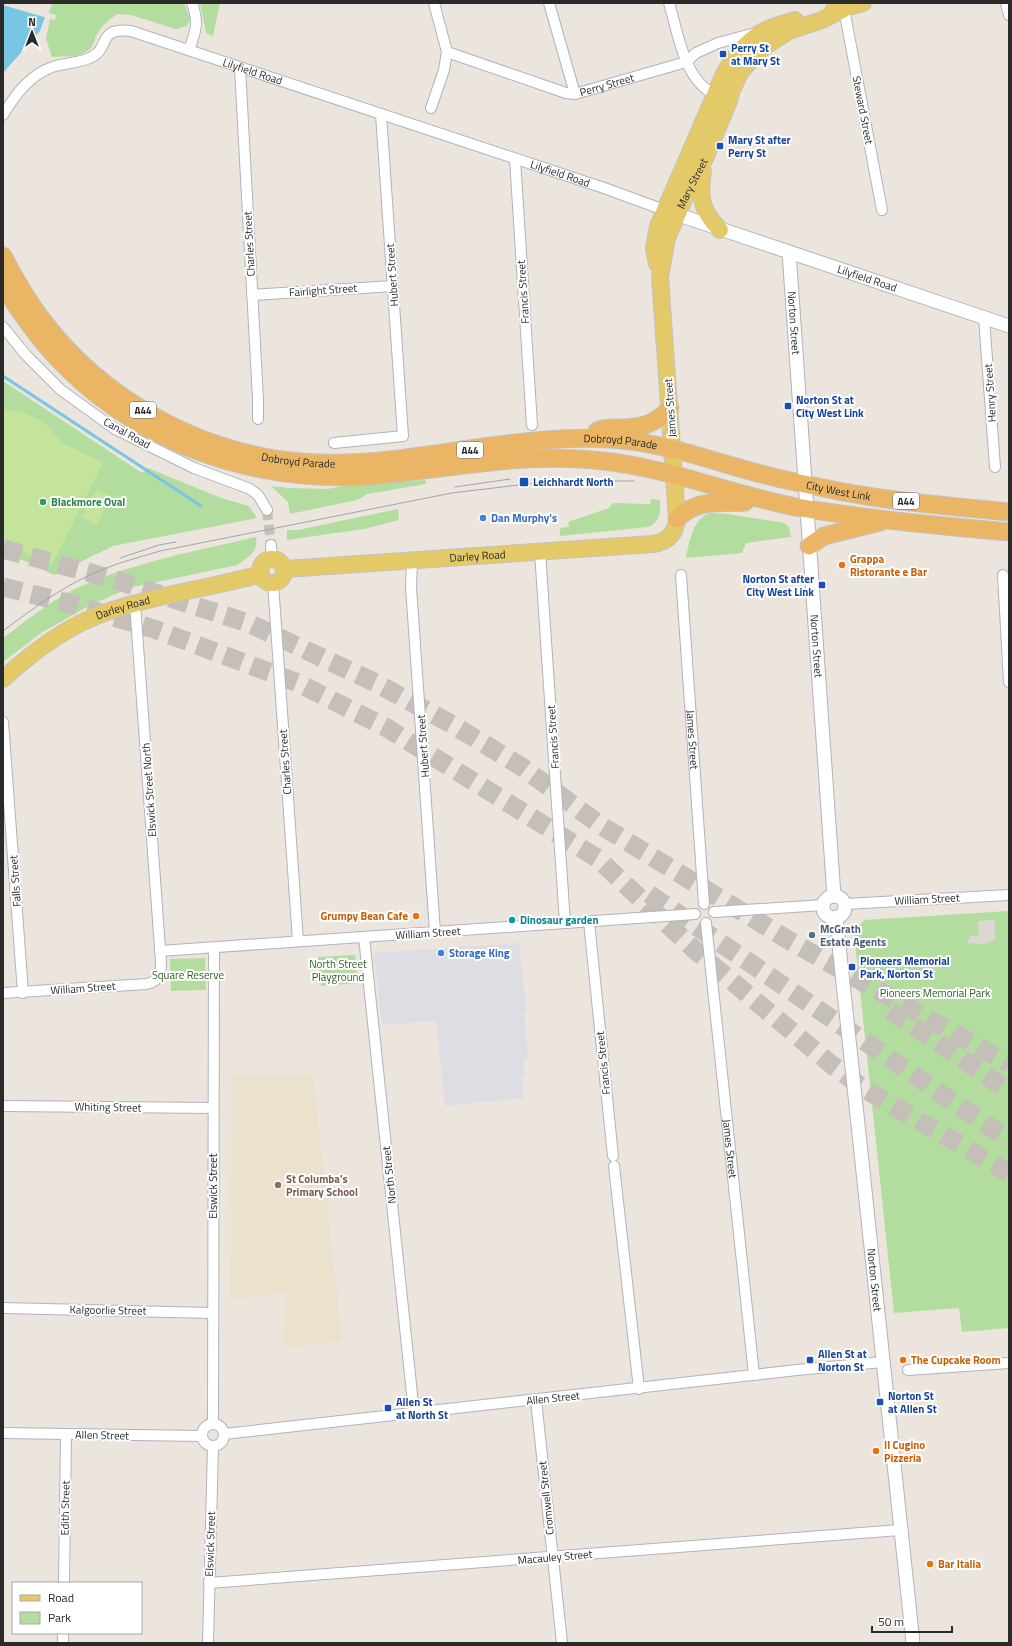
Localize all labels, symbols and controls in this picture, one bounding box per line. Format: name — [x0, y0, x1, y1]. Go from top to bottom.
north arrow — [12, 12, 52, 52]
text: N — [28, 14, 36, 30]
place label: Perry St at Mary St — [731, 40, 780, 69]
marker: Perry St at Mary St — [718, 49, 728, 59]
street label: Lilyfield Road — [221, 54, 285, 89]
street label: Perry Street — [578, 69, 636, 100]
street label: Steward Street — [849, 74, 877, 146]
place label: Mary St after Perry St — [728, 132, 791, 161]
marker: Mary St after Perry St — [715, 141, 725, 151]
street label: Mary Street — [673, 155, 712, 211]
street label: Lilyfield Road — [528, 156, 592, 191]
street label: Charles Street — [239, 211, 259, 277]
street label: Hubert Street — [382, 243, 402, 307]
street label: Francis Street — [513, 259, 533, 324]
street label: Lilyfield Road — [835, 261, 899, 296]
street label: Fairlight Street — [288, 280, 358, 300]
street label: Norton Street — [784, 291, 804, 355]
street label: Henry Street — [980, 363, 1000, 423]
street label: James Street — [660, 378, 680, 438]
place label: Norton St at City West Link — [796, 392, 864, 421]
marker: Norton St at City West Link — [783, 401, 793, 411]
road number: A44 — [130, 402, 156, 418]
street label: Canal Road — [101, 413, 154, 453]
street label: Dobroyd Parade — [584, 430, 659, 453]
road number: A44 — [457, 442, 483, 458]
street label: Dobroyd Parade — [260, 449, 336, 471]
place label: Leichhardt North — [533, 474, 613, 490]
marker: Leichhardt North — [518, 476, 530, 488]
street label: City West Link — [805, 477, 873, 505]
road number: A44 — [893, 493, 919, 509]
place label: Blackmore Oval — [51, 494, 125, 510]
marker: Blackmore Oval — [38, 497, 48, 507]
place label: Dan Murphy's — [491, 510, 557, 526]
marker: Dan Murphy's — [478, 513, 488, 523]
street label: Darley Road — [449, 546, 506, 566]
place label: Grappa Ristorante e Bar — [850, 551, 927, 580]
marker: Grappa Ristorante e Bar — [837, 560, 847, 570]
place label: Norton St after City West Link — [743, 571, 814, 600]
marker: Norton St after City West Link — [817, 580, 827, 590]
street label: Darley Road — [93, 592, 152, 623]
street label: Norton Street — [806, 614, 827, 678]
street label: Francis Street — [543, 704, 563, 769]
street label: James Street — [682, 709, 703, 770]
street label: Hubert Street — [413, 714, 433, 778]
street label: Charles Street — [275, 729, 295, 795]
street label: Elswick Street North — [138, 742, 160, 838]
street label: Falls Street — [5, 854, 25, 907]
street label: William Street — [894, 889, 960, 909]
place label: Grumpy Bean Cafe — [321, 908, 408, 924]
marker: Grumpy Bean Cafe — [411, 911, 421, 921]
place label: Dinosaur garden — [520, 912, 599, 928]
marker: Dinosaur garden — [507, 915, 517, 925]
place label: McGrath Estate Agents — [820, 921, 886, 950]
street label: William Street — [395, 923, 461, 943]
marker: McGrath Estate Agents — [807, 930, 817, 940]
place label: Storage King — [449, 945, 510, 961]
marker: Storage King — [436, 948, 446, 958]
place label: Pioneers Memorial Park, Norton St — [860, 953, 950, 982]
park label: North Street Playground — [309, 956, 367, 985]
marker: Pioneers Memorial Park, Norton St — [847, 962, 857, 972]
park label: Square Reserve — [152, 967, 225, 983]
street label: William Street — [50, 978, 116, 998]
park label: Pioneers Memorial Park — [880, 985, 991, 1001]
street label: Francis Street — [592, 1030, 614, 1096]
street label: Whiting Street — [75, 1098, 142, 1116]
street label: James Street — [719, 1118, 741, 1179]
street label: North Street — [378, 1145, 400, 1204]
street label: Elswick Street — [205, 1153, 221, 1219]
place label: St Columba's Primary School — [286, 1171, 358, 1200]
marker: St Columba's Primary School — [273, 1180, 283, 1190]
street label: Norton Street — [863, 1248, 886, 1312]
street label: Kalgoorlie Street — [70, 1301, 147, 1319]
place label: Allen St at Norton St — [818, 1346, 867, 1375]
place label: The Cupcake Room — [911, 1352, 1001, 1368]
marker: Allen St at Norton St — [805, 1355, 815, 1365]
marker: The Cupcake Room — [898, 1355, 908, 1365]
street label: Allen Street — [525, 1387, 581, 1409]
place label: Norton St at Allen St — [888, 1388, 937, 1417]
place label: Allen St at North St — [396, 1394, 448, 1423]
marker: Norton St at Allen St — [875, 1397, 885, 1407]
marker: Allen St at North St — [383, 1403, 393, 1413]
street label: Allen Street — [75, 1427, 129, 1443]
place label: Il Cugino Pizzeria — [884, 1437, 925, 1466]
marker: Il Cugino Pizzeria — [871, 1446, 881, 1456]
street label: Cromwell Street — [534, 1460, 558, 1536]
street label: Edith Street — [57, 1480, 73, 1536]
street label: Elswick Street — [201, 1511, 219, 1577]
street label: Macauley Street — [517, 1546, 593, 1568]
place label: Bar Italia — [938, 1556, 981, 1572]
marker: Bar Italia — [925, 1559, 935, 1569]
legend — [12, 1582, 142, 1634]
text: Road — [48, 1588, 74, 1607]
text: Park — [48, 1608, 71, 1627]
scale bar — [872, 1608, 952, 1634]
text: 50 m — [878, 1612, 904, 1631]

